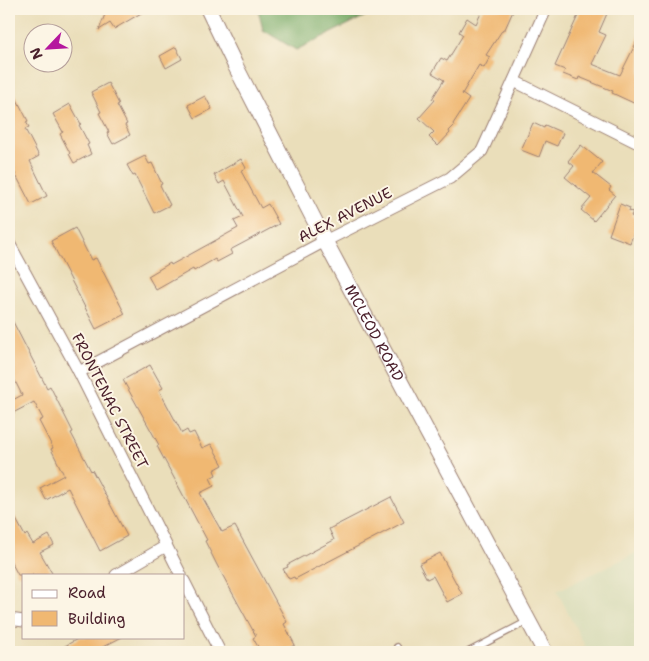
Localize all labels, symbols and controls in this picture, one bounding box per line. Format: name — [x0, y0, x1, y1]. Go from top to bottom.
north arrow — [22, 22, 72, 72]
text: N — [26, 45, 47, 62]
street label: ALEX AVENUE — [295, 183, 395, 247]
street label: MCLEOD ROAD — [340, 281, 408, 385]
street label: FRONTENAC STREET — [67, 330, 153, 472]
legend — [22, 574, 185, 638]
text: Road — [68, 583, 106, 603]
text: Building — [68, 609, 125, 629]

